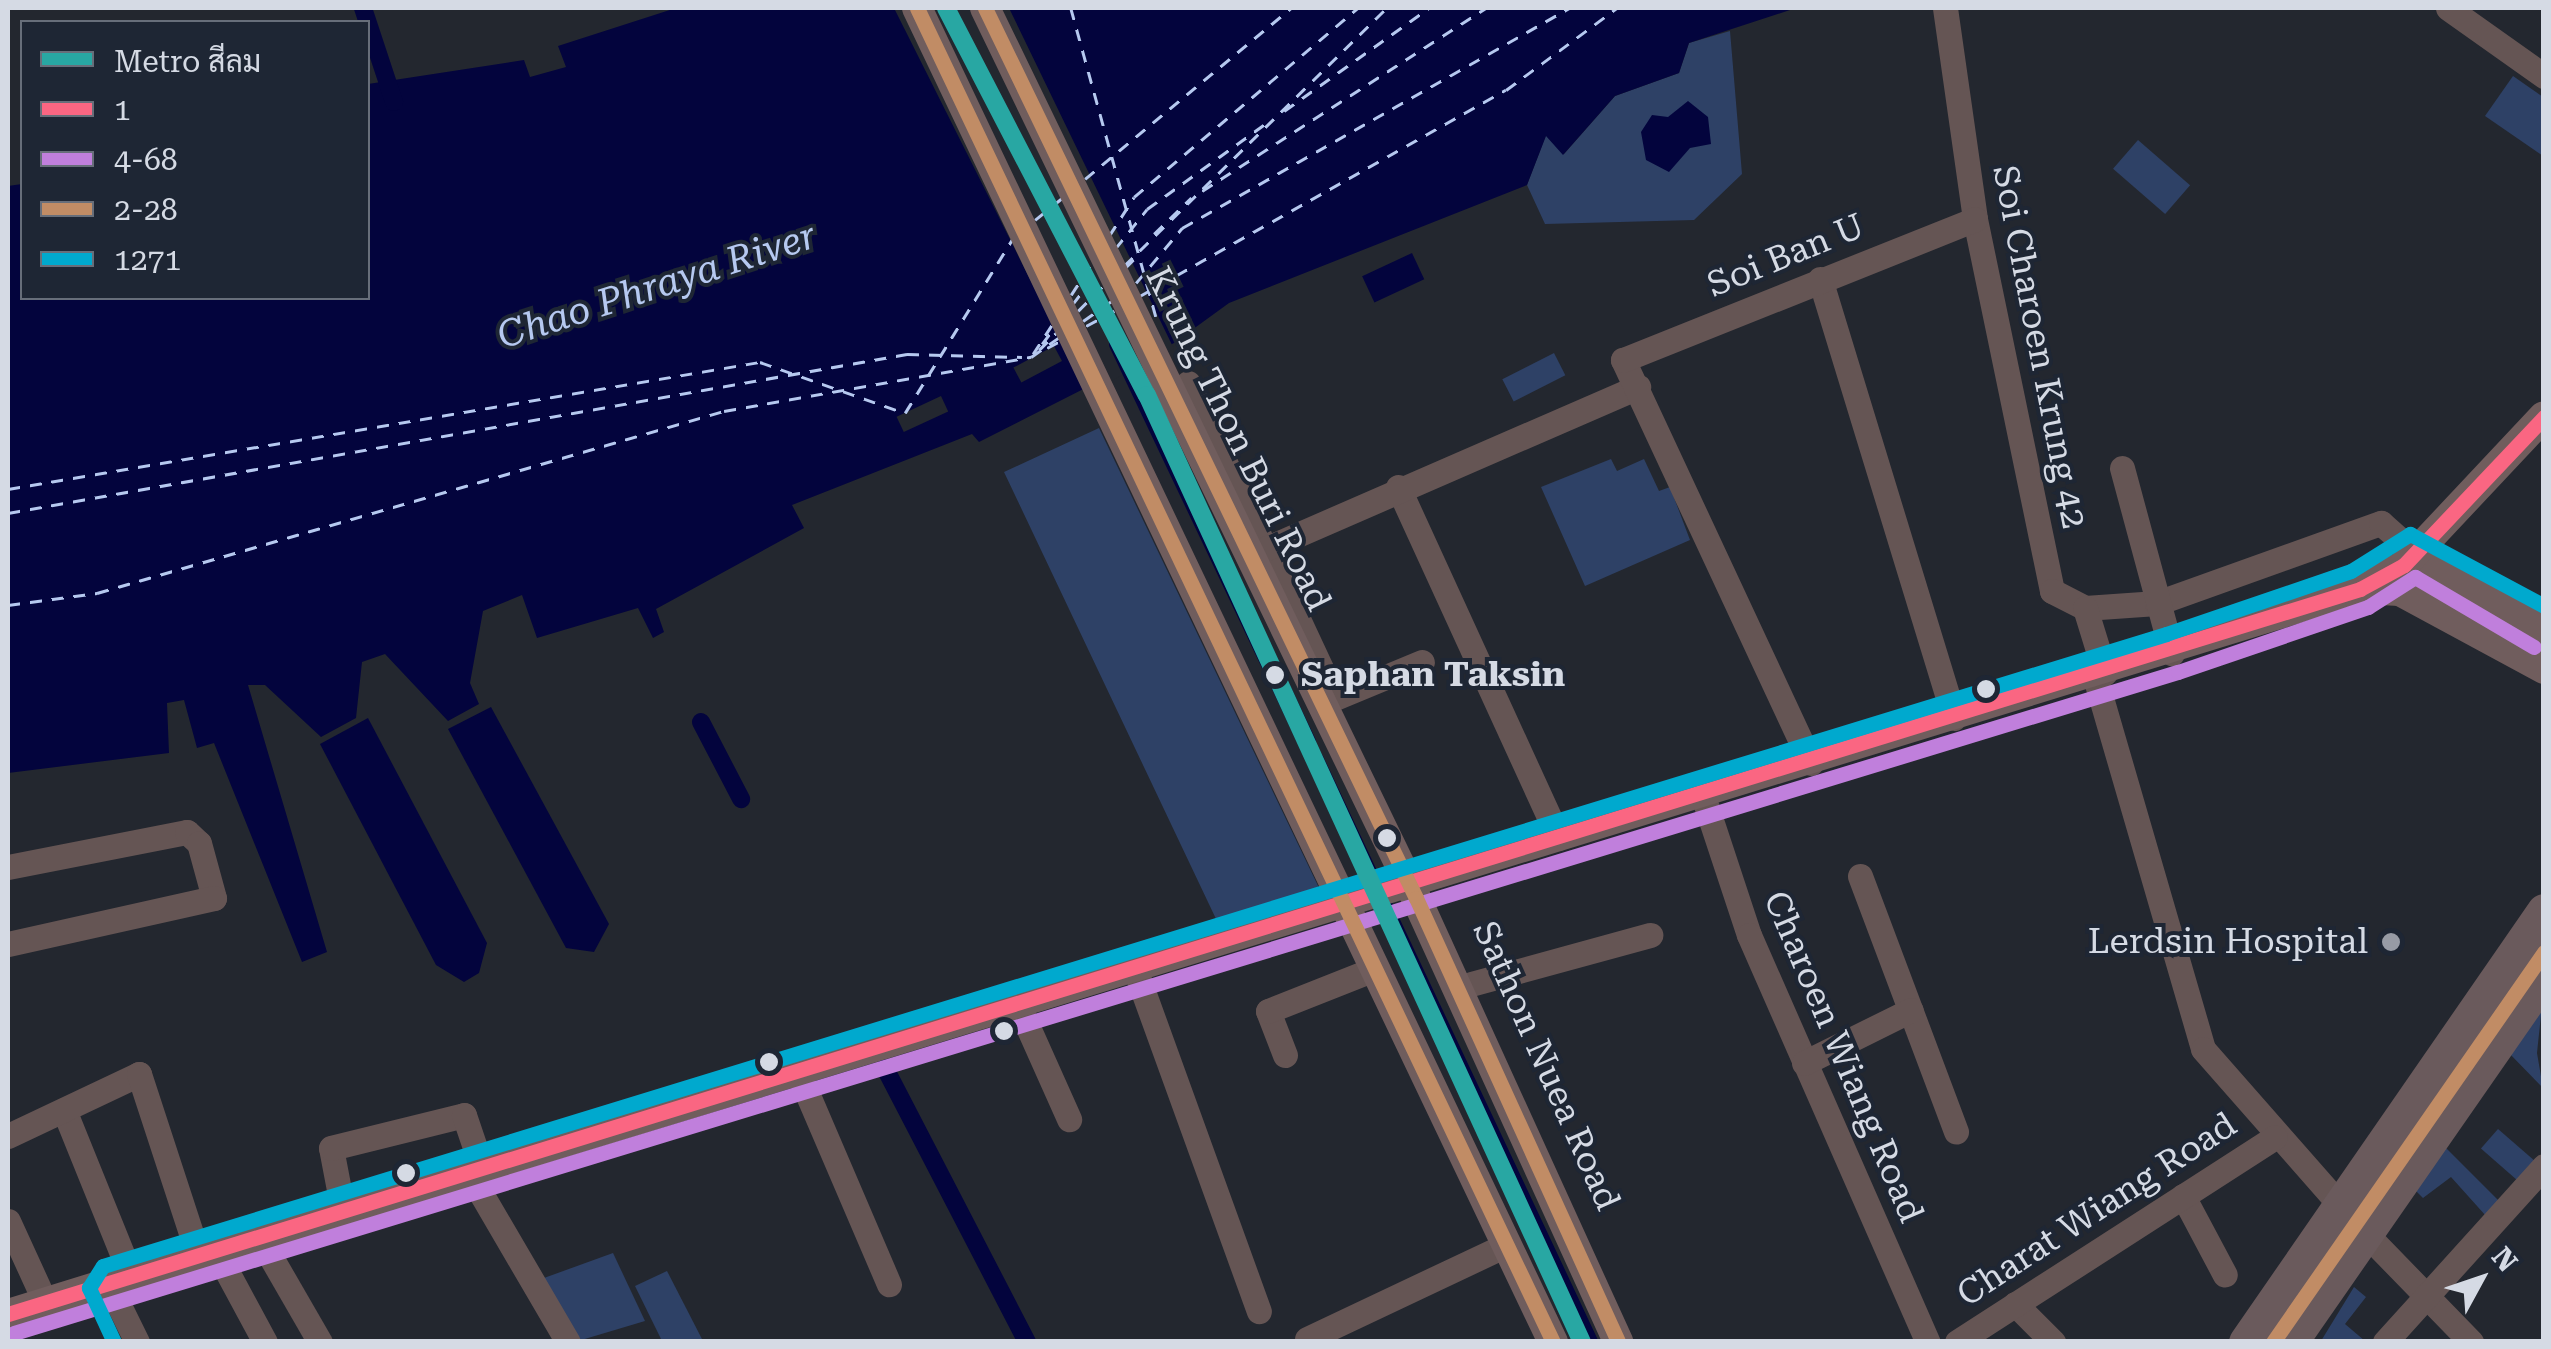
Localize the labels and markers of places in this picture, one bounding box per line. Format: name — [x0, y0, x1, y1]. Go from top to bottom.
place label: Saphan Taksin — [1301, 654, 1565, 696]
marker: Saphan Taksin — [1258, 658, 1292, 692]
unlabelled marker — [1976, 679, 1996, 699]
unlabelled marker — [1377, 828, 1397, 848]
place label: Lerdsin Hospital — [2088, 921, 2368, 963]
marker: Lerdsin Hospital — [2378, 929, 2404, 955]
unlabelled marker — [994, 1021, 1014, 1041]
unlabelled marker — [759, 1052, 779, 1072]
unlabelled marker — [396, 1163, 416, 1183]

